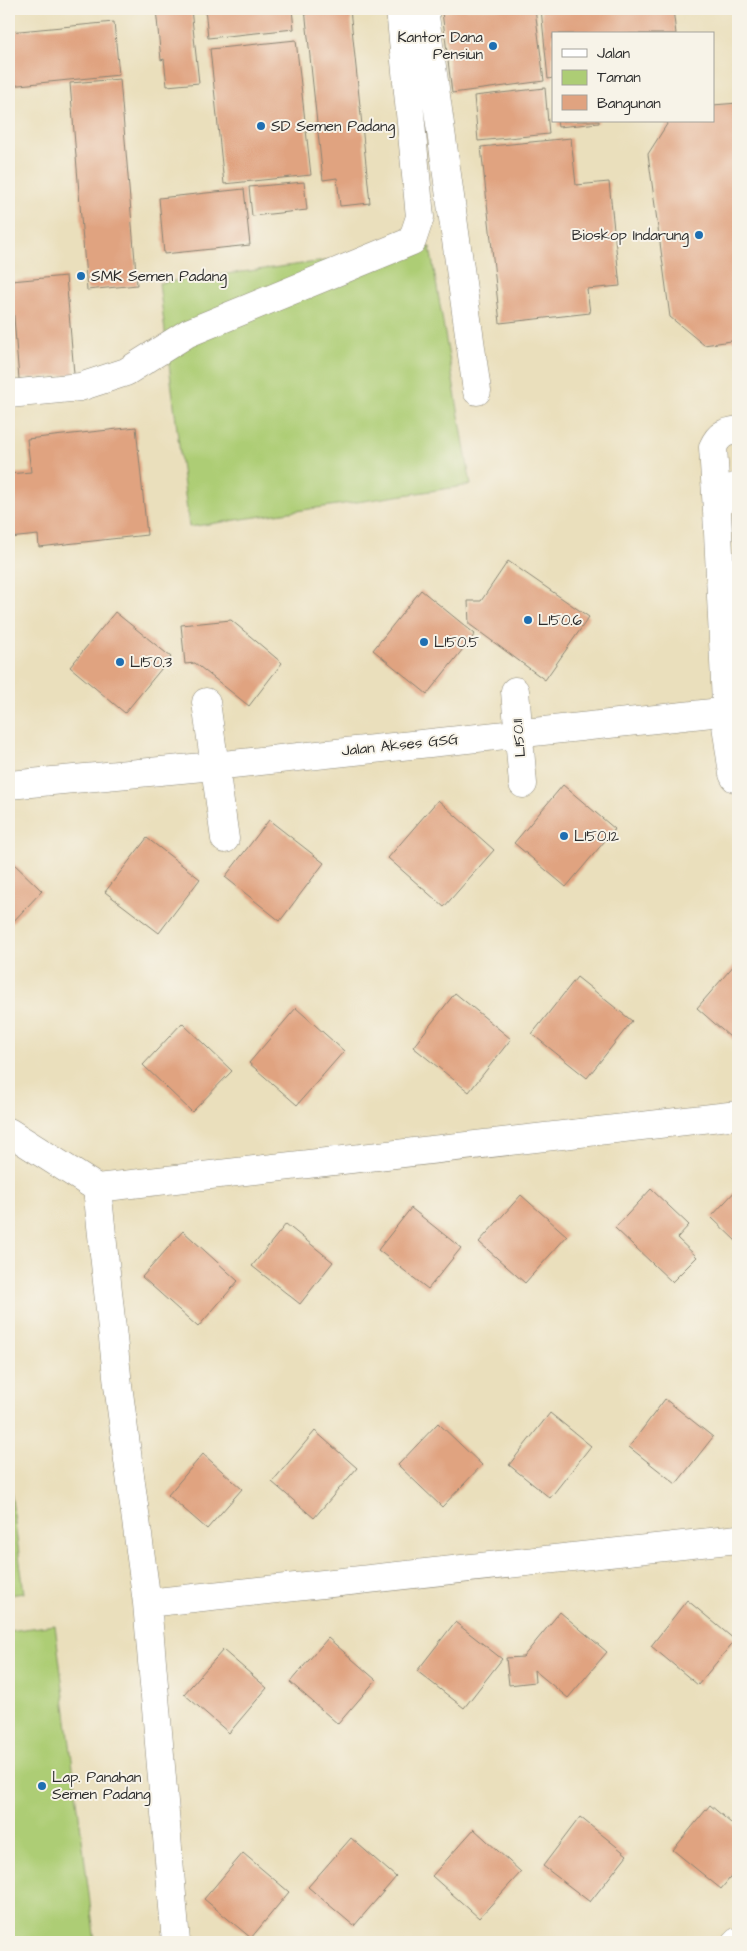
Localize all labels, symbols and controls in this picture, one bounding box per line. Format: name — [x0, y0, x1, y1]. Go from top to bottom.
place label: Kantor Dana Pensiun — [398, 27, 483, 65]
legend — [552, 32, 714, 122]
marker: Kantor Dana Pensiun — [487, 40, 499, 52]
text: Jalan — [597, 43, 631, 64]
text: Taman — [597, 67, 641, 88]
text: Bangunan — [597, 93, 661, 115]
place label: SD Semen Padang — [271, 116, 395, 138]
marker: SD Semen Padang — [255, 120, 267, 132]
place label: Bioskop Indarung — [572, 225, 689, 247]
marker: Bioskop Indarung — [693, 229, 705, 241]
place label: SMK Semen Padang — [91, 266, 227, 288]
marker: SMK Semen Padang — [75, 270, 87, 282]
place label: L150.6 — [538, 610, 582, 631]
marker: L150.6 — [522, 614, 534, 626]
place label: L150.5 — [434, 632, 479, 653]
marker: L150.5 — [418, 636, 430, 648]
place label: L150.3 — [130, 652, 172, 673]
marker: L150.3 — [114, 656, 126, 668]
street label: L150.11 — [507, 718, 531, 758]
street label: Jalan Akses GSG — [340, 728, 460, 762]
place label: L150.12 — [574, 826, 619, 847]
marker: L150.12 — [558, 830, 570, 842]
place label: Lap. Panahan Semen Padang — [52, 1767, 151, 1806]
marker: Lap. Panahan Semen Padang — [36, 1780, 48, 1792]

